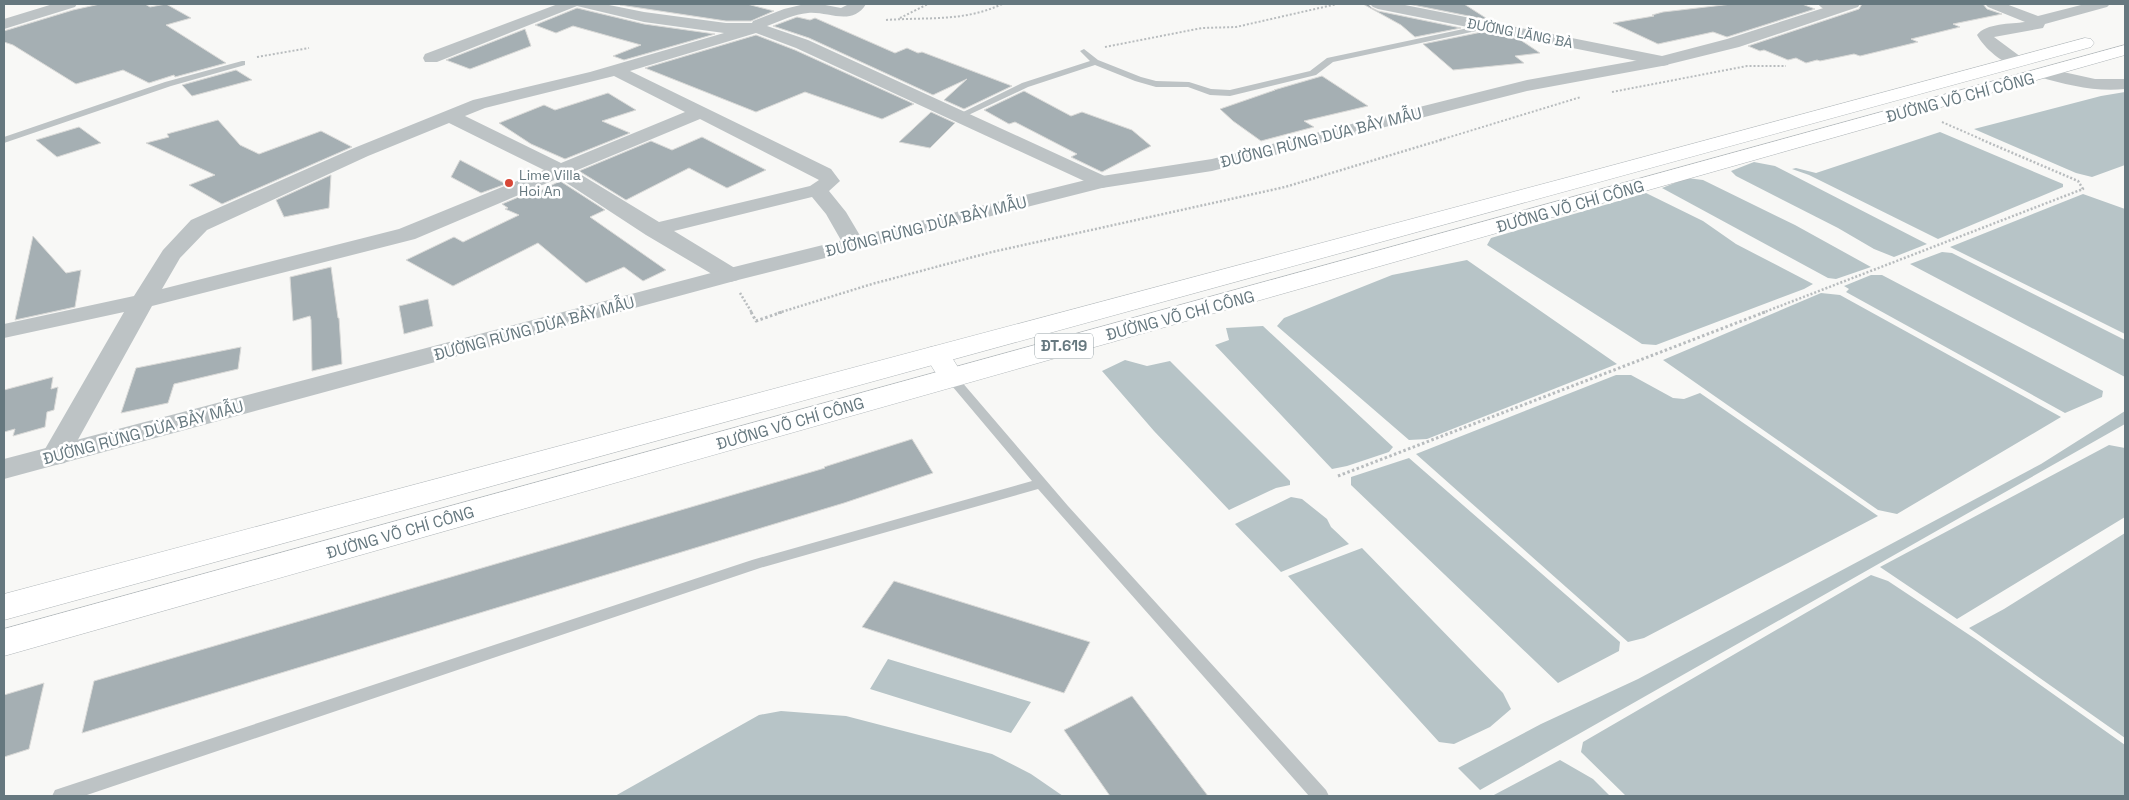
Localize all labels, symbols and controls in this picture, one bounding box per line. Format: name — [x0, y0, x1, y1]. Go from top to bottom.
street label: ĐƯỜNG LĂNG BÀ — [1466, 14, 1574, 52]
street label: ĐƯỜNG VÕ CHÍ CÔNG — [1884, 68, 2037, 127]
street label: ĐƯỜNG RỪNG DỪA BẢY MẪU — [1218, 101, 1424, 173]
place label: Lime Villa Hoi An — [519, 166, 581, 200]
street label: ĐƯỜNG VÕ CHÍ CÔNG — [1494, 175, 1646, 238]
marker: Lime Villa Hoi An — [503, 177, 515, 189]
street label: ĐƯỜNG RỪNG DỪA BẢY MẪU — [823, 190, 1029, 262]
street label: ĐƯỜNG VÕ CHÍ CÔNG — [1104, 286, 1257, 345]
street label: ĐƯỜNG RỪNG DỪA BẢY MẪU — [431, 291, 637, 365]
road number: ĐT.619 — [1035, 334, 1093, 358]
street label: ĐƯỜNG VÕ CHÍ CÔNG — [714, 392, 866, 455]
street label: ĐƯỜNG RỪNG DỪA BẢY MẪU — [40, 395, 246, 469]
street label: ĐƯỜNG VÕ CHÍ CÔNG — [324, 501, 476, 564]

